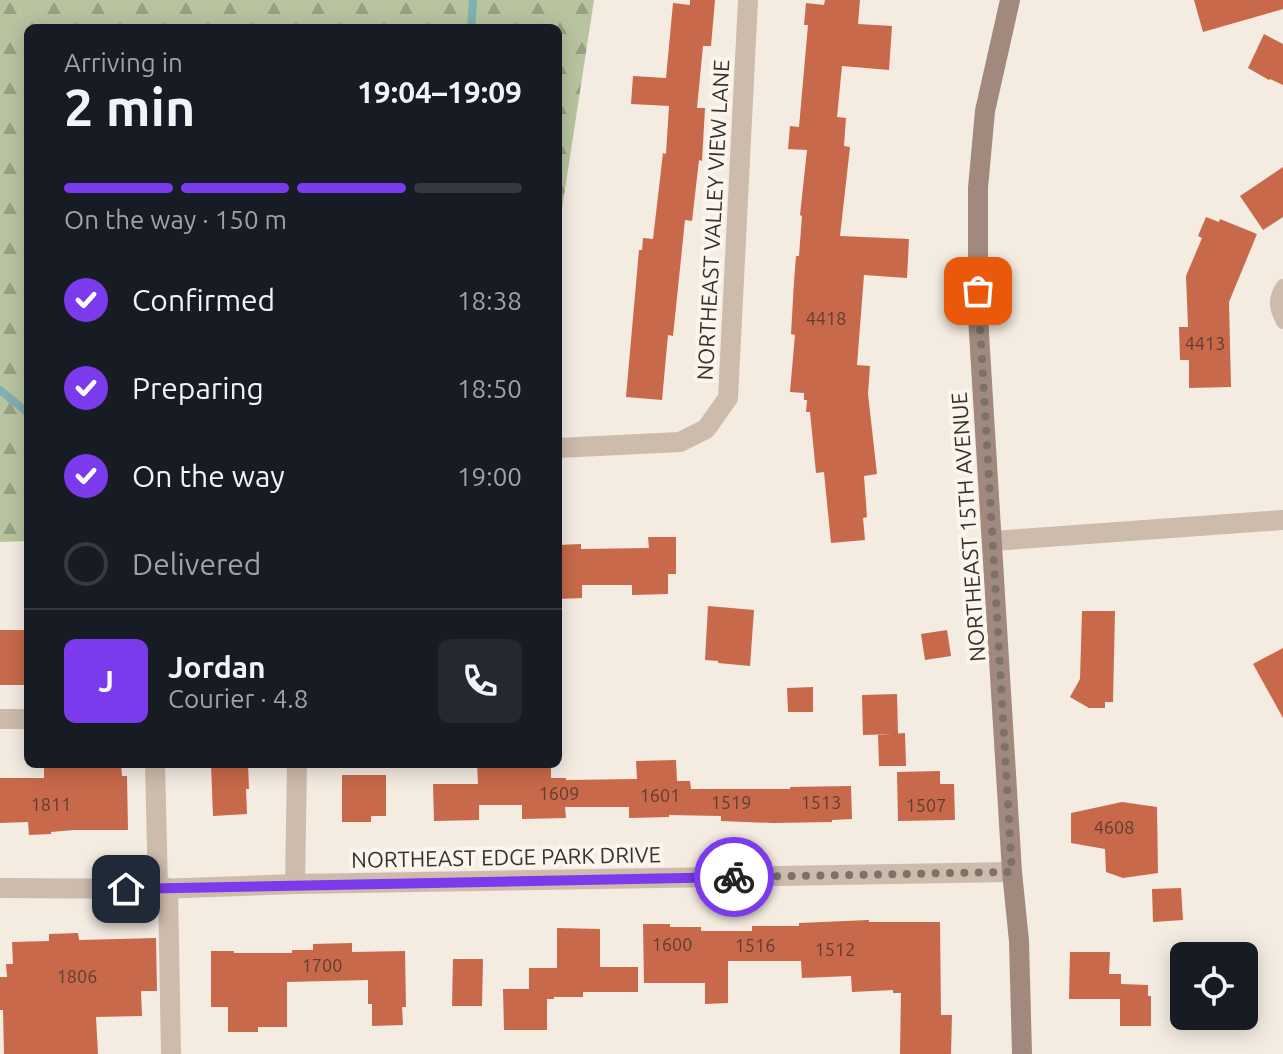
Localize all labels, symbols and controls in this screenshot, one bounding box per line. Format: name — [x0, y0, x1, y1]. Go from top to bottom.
text: Arriving in — [64, 48, 183, 77]
street label: NORTHEAST VALLEY VIEW LANE — [692, 59, 733, 381]
text: 19:04–19:09 — [357, 75, 522, 109]
text: 2 min — [64, 78, 195, 136]
text: On the way · 150 m — [64, 205, 287, 234]
pin — [944, 257, 1012, 325]
icon: bag — [956, 269, 1000, 313]
icon: check — [64, 278, 108, 322]
text: Confirmed — [132, 283, 275, 317]
text: 18:38 — [457, 286, 522, 315]
house number: 4418 — [806, 308, 846, 328]
house number: 4413 — [1185, 333, 1225, 353]
icon: check — [64, 366, 108, 410]
text: Preparing — [132, 371, 264, 405]
text: 18:50 — [457, 374, 522, 403]
street label: NORTHEAST 15TH AVENUE — [946, 391, 989, 663]
icon: check — [64, 454, 108, 498]
text: On the way — [132, 459, 285, 493]
text: 19:00 — [457, 462, 522, 491]
text: Delivered — [132, 547, 261, 581]
button: phone — [438, 639, 522, 723]
text: Jordan — [168, 650, 266, 684]
text: J — [98, 664, 114, 698]
text: Courier · 4.8 — [168, 684, 308, 713]
house number: 1609 — [539, 783, 579, 803]
house number: 1601 — [640, 785, 680, 805]
house number: 1519 — [711, 792, 751, 812]
house number: 1513 — [801, 792, 841, 812]
house number: 1811 — [31, 794, 71, 814]
house number: 1507 — [906, 795, 946, 815]
house number: 4608 — [1094, 817, 1134, 837]
courier — [694, 837, 774, 917]
street label: NORTHEAST EDGE PARK DRIVE — [351, 841, 661, 872]
pin — [92, 855, 160, 923]
icon: bike — [712, 855, 756, 899]
icon: home — [104, 867, 148, 911]
house number: 1600 — [652, 934, 692, 954]
house number: 1516 — [735, 935, 775, 955]
house number: 1512 — [815, 939, 855, 959]
map controls — [1170, 942, 1258, 1030]
button: locate — [1170, 942, 1258, 1030]
house number: 1700 — [302, 955, 342, 975]
house number: 1806 — [57, 966, 97, 986]

